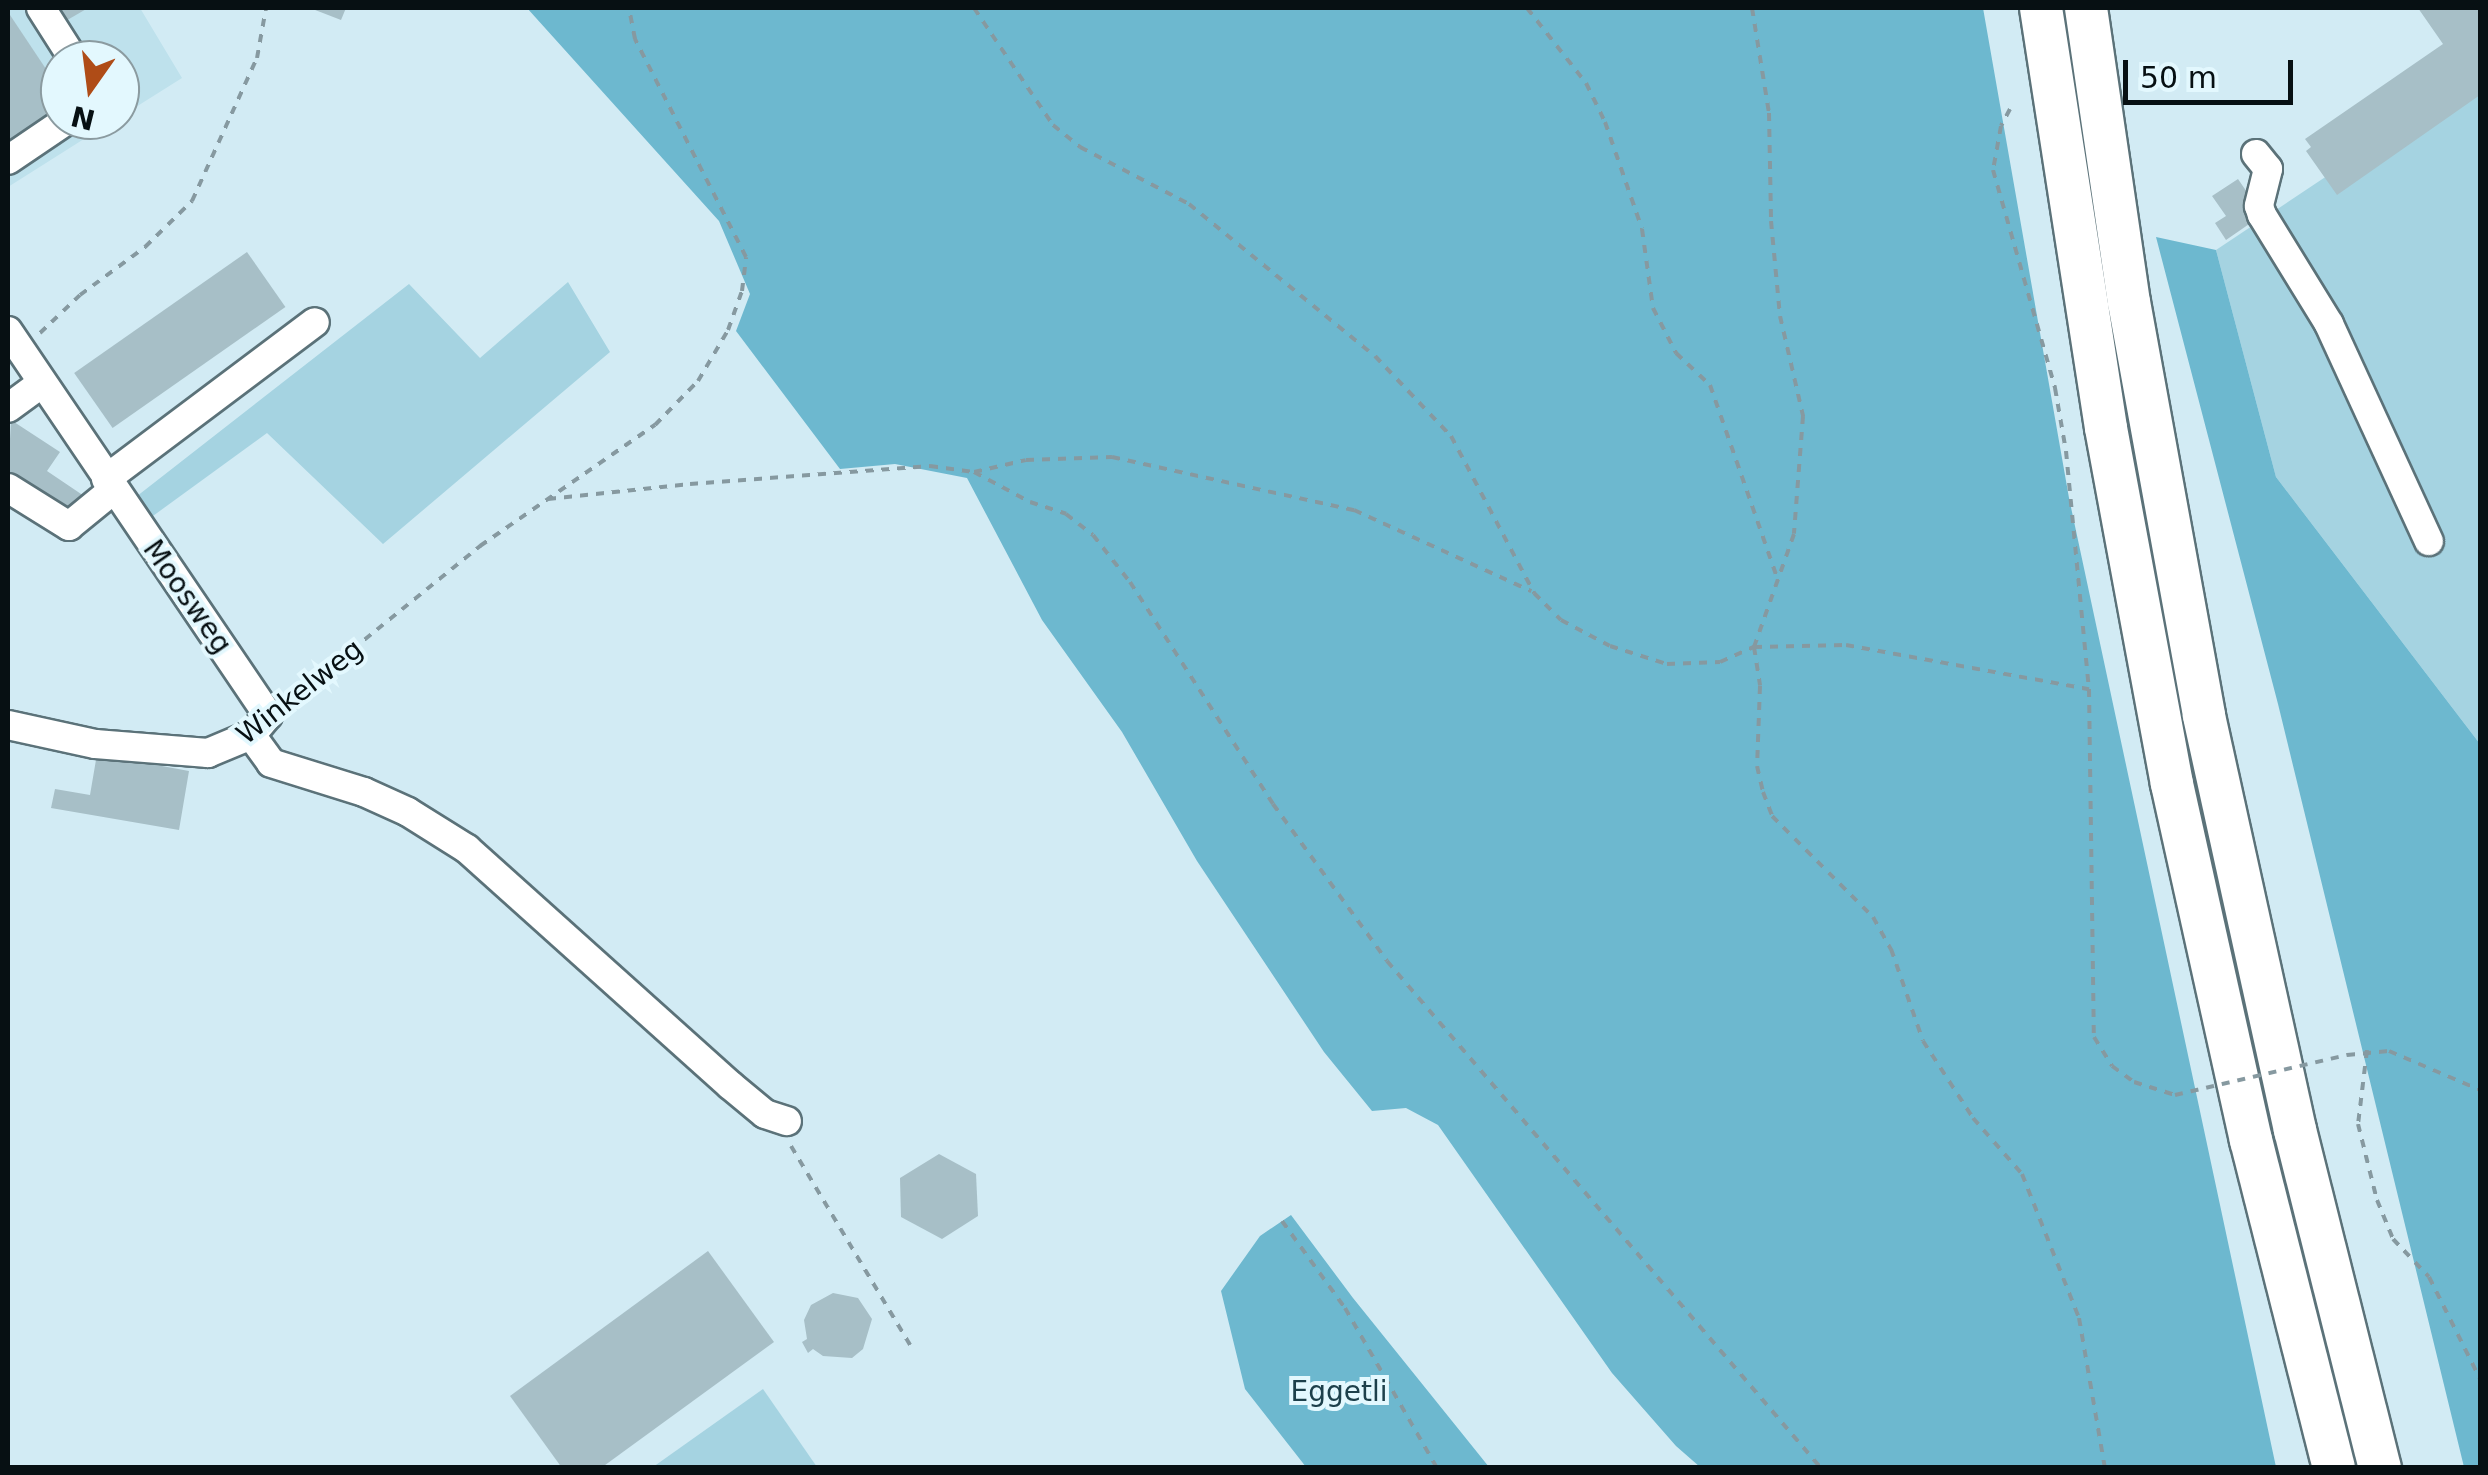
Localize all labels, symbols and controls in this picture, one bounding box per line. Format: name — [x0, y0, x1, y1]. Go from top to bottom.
north arrow — [40, 40, 140, 140]
scale bar — [2128, 40, 2298, 102]
text: 50 m — [2140, 60, 2217, 95]
text: N — [68, 99, 98, 136]
street label: Moosweg — [136, 534, 238, 660]
street label: Winkelweg — [230, 632, 370, 752]
park label: Eggetli — [1290, 1375, 1388, 1409]

